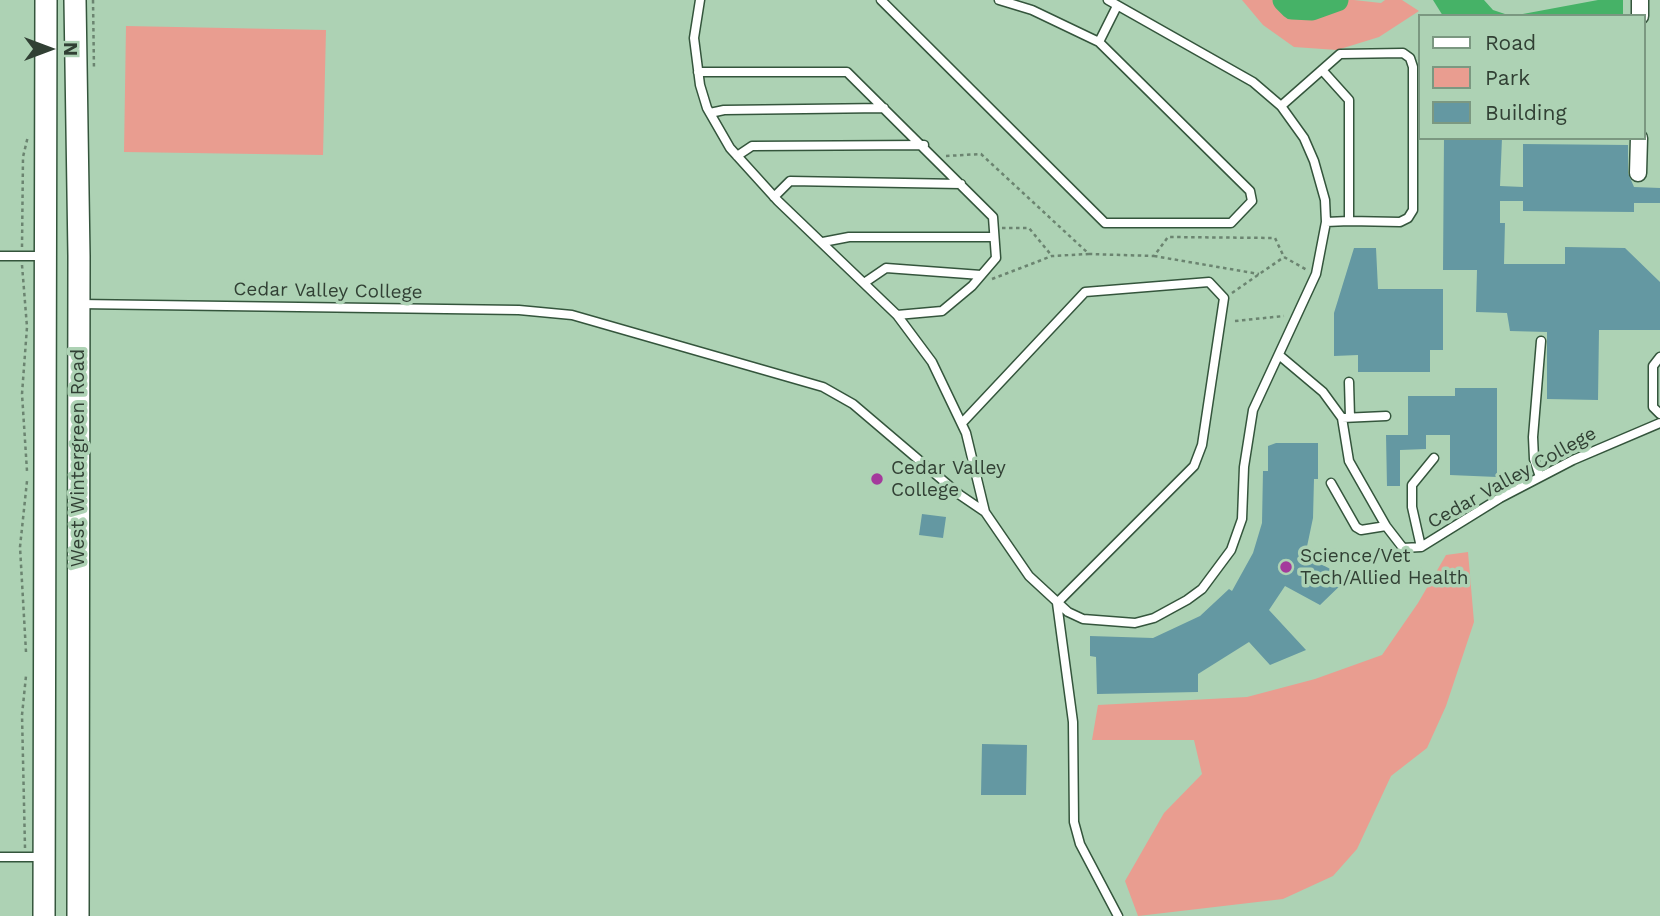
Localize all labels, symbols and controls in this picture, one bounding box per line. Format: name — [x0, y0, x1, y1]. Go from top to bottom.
north arrow — [14, 14, 84, 84]
legend — [1418, 14, 1646, 140]
text: Road — [1485, 30, 1536, 55]
text: N — [59, 42, 82, 56]
text: Park — [1485, 65, 1530, 90]
text: Building — [1485, 100, 1567, 125]
street label: Cedar Valley College — [233, 278, 423, 304]
street label: West Wintergreen Road — [67, 349, 89, 567]
street label: Cedar Valley College — [1424, 422, 1600, 534]
place label: Cedar Valley College — [891, 457, 1006, 501]
marker: Cedar Valley College — [869, 471, 885, 487]
place label: Science/Vet Tech/Allied Health — [1300, 545, 1468, 589]
marker: Science/Vet Tech/Allied Health — [1278, 559, 1294, 575]

